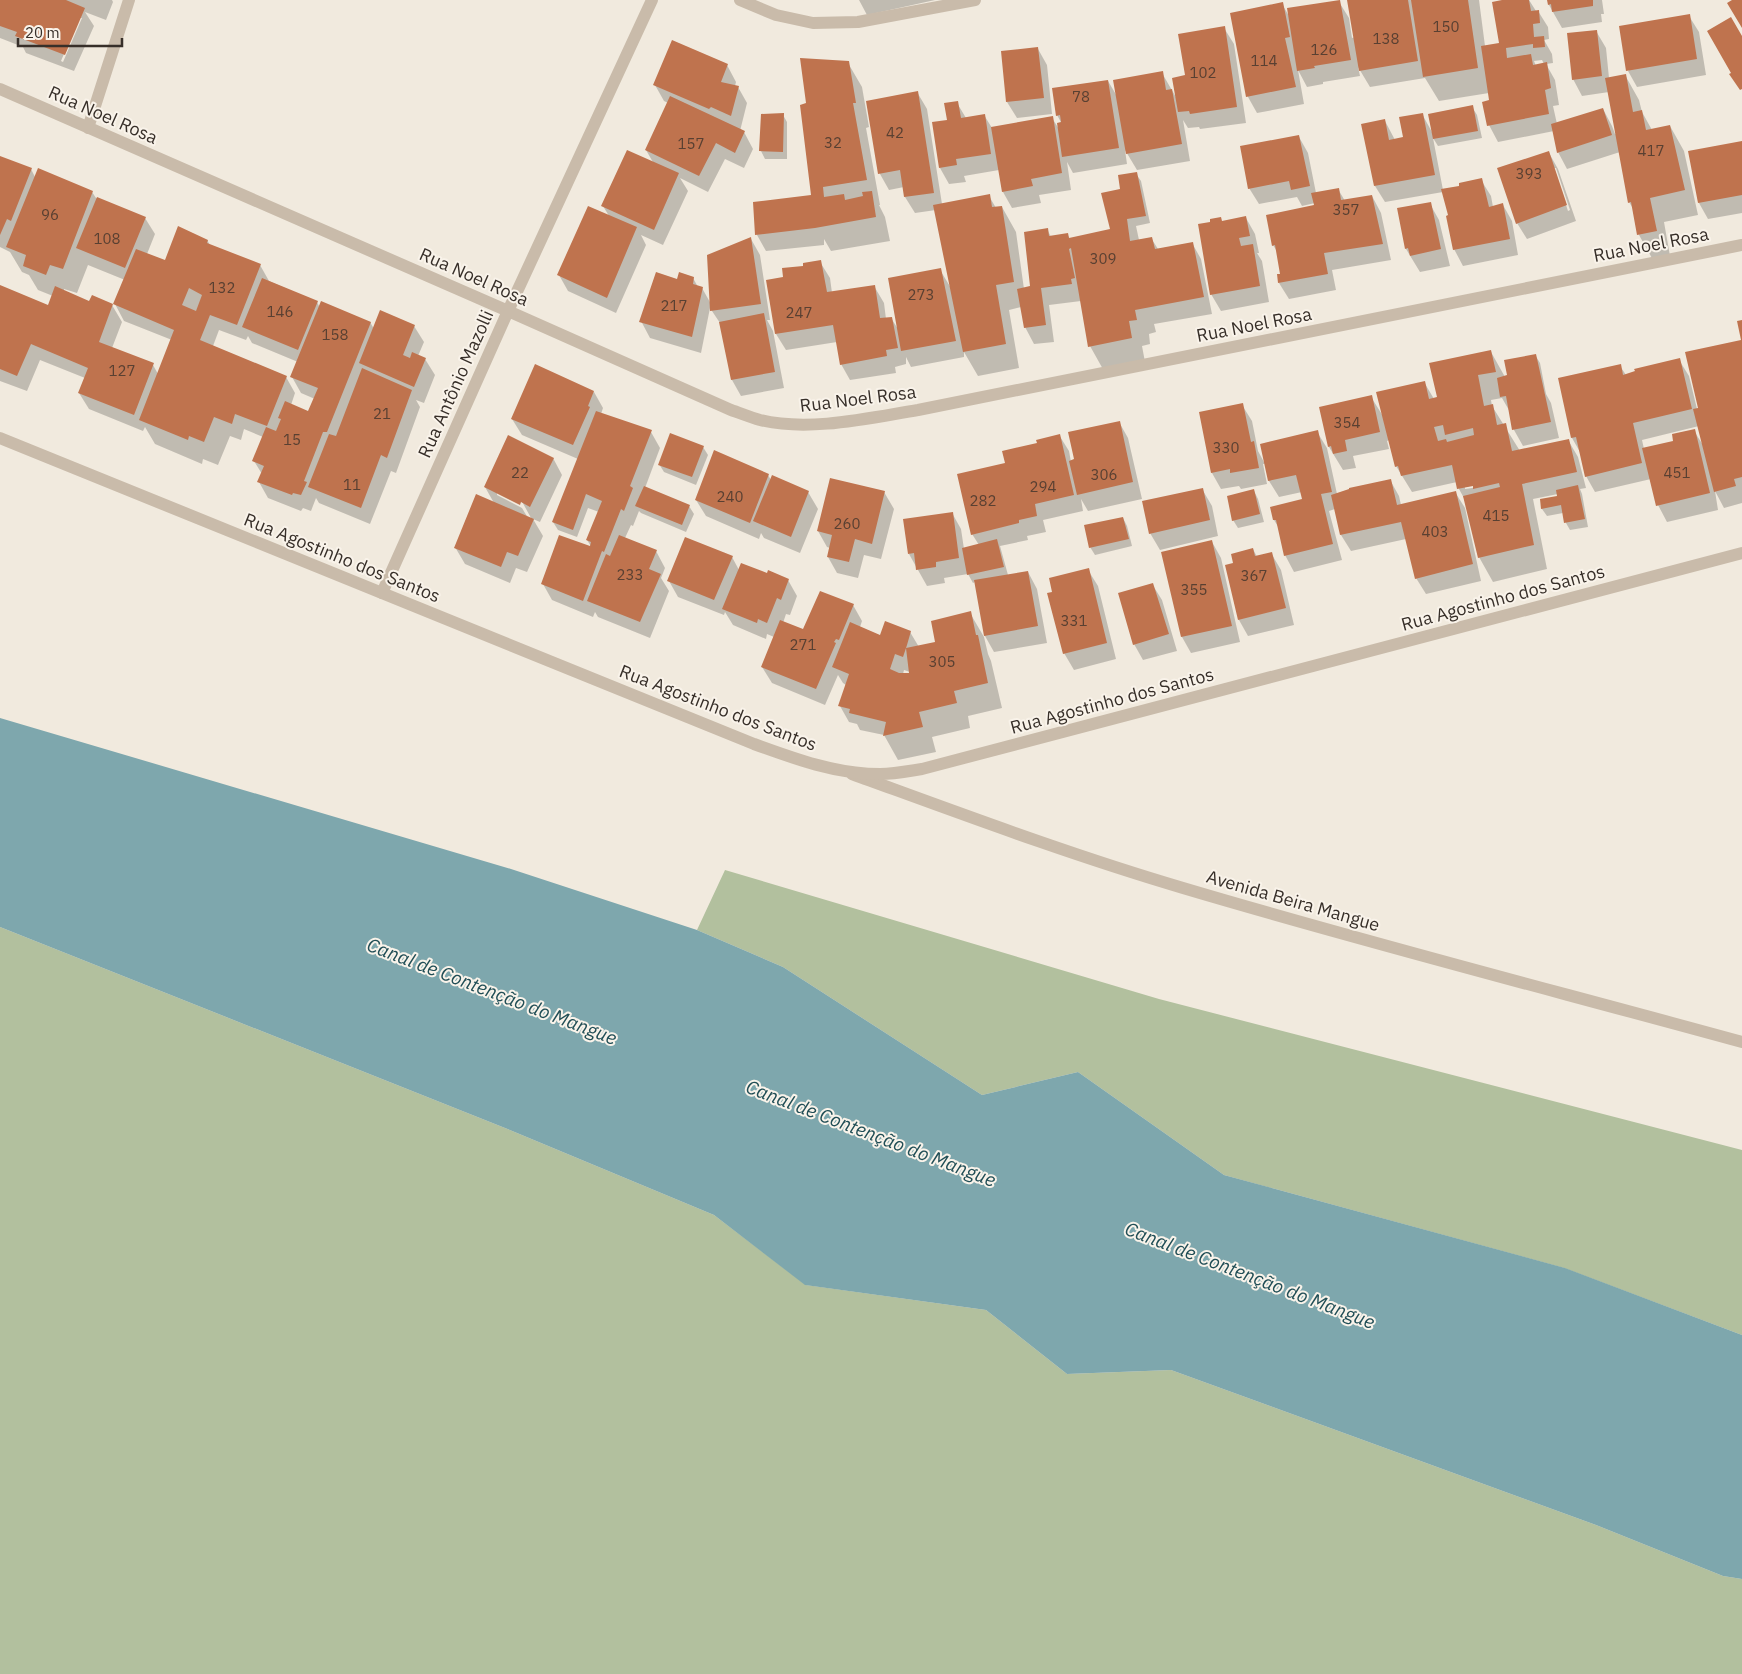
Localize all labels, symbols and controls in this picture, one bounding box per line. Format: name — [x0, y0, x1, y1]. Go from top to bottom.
scale bar — [18, 15, 121, 47]
house number: 150 — [1432, 17, 1460, 36]
text: 20 m — [25, 23, 60, 42]
house number: 138 — [1372, 29, 1400, 48]
house number: 126 — [1310, 40, 1338, 59]
house number: 114 — [1250, 51, 1278, 70]
house number: 102 — [1189, 63, 1217, 82]
street label: Rua Noel Rosa — [45, 80, 162, 149]
house number: 78 — [1072, 87, 1090, 106]
house number: 42 — [886, 123, 904, 142]
house number: 32 — [824, 133, 842, 152]
house number: 157 — [677, 134, 705, 153]
house number: 417 — [1637, 141, 1665, 160]
house number: 393 — [1515, 164, 1543, 183]
house number: 357 — [1332, 200, 1360, 219]
house number: 96 — [41, 205, 59, 224]
street label: Rua Noel Rosa — [1591, 222, 1711, 267]
house number: 108 — [93, 229, 121, 248]
street label: Rua Noel Rosa — [416, 242, 533, 311]
house number: 309 — [1089, 249, 1117, 268]
house number: 132 — [208, 278, 236, 297]
house number: 273 — [907, 285, 935, 304]
house number: 217 — [660, 296, 688, 315]
house number: 146 — [266, 302, 294, 321]
street label: Rua Noel Rosa — [1194, 302, 1314, 347]
house number: 247 — [785, 303, 813, 322]
street label: Rua Antônio Mazolli — [413, 306, 498, 461]
house number: 158 — [321, 325, 349, 344]
house number: 127 — [108, 361, 136, 380]
street label: Rua Noel Rosa — [798, 380, 918, 417]
house number: 21 — [373, 404, 391, 423]
house number: 354 — [1333, 413, 1361, 432]
house number: 15 — [283, 430, 301, 449]
house number: 330 — [1212, 438, 1240, 457]
house number: 22 — [511, 463, 529, 482]
house number: 451 — [1663, 463, 1691, 482]
house number: 306 — [1090, 465, 1118, 484]
house number: 11 — [343, 475, 361, 494]
house number: 294 — [1029, 477, 1057, 496]
house number: 240 — [716, 487, 744, 506]
house number: 282 — [969, 491, 997, 510]
house number: 415 — [1482, 506, 1510, 525]
street label: Rua Agostinho dos Santos — [241, 508, 444, 607]
house number: 260 — [833, 514, 861, 533]
house number: 403 — [1421, 522, 1449, 541]
street label: Rua Agostinho dos Santos — [1399, 559, 1607, 636]
house number: 233 — [616, 565, 644, 584]
house number: 367 — [1240, 566, 1268, 585]
house number: 355 — [1180, 580, 1208, 599]
house number: 331 — [1060, 611, 1088, 630]
house number: 271 — [789, 635, 817, 654]
house number: 305 — [928, 652, 956, 671]
street label: Rua Agostinho dos Santos — [616, 659, 820, 756]
street label: Rua Agostinho dos Santos — [1008, 662, 1216, 739]
street label: Avenida Beira Mangue — [1204, 865, 1383, 936]
water label: Canal de Contenção do Mangue — [364, 932, 621, 1050]
water label: Canal de Contenção do Mangue — [743, 1074, 1000, 1192]
water label: Canal de Contenção do Mangue — [1122, 1216, 1379, 1334]

